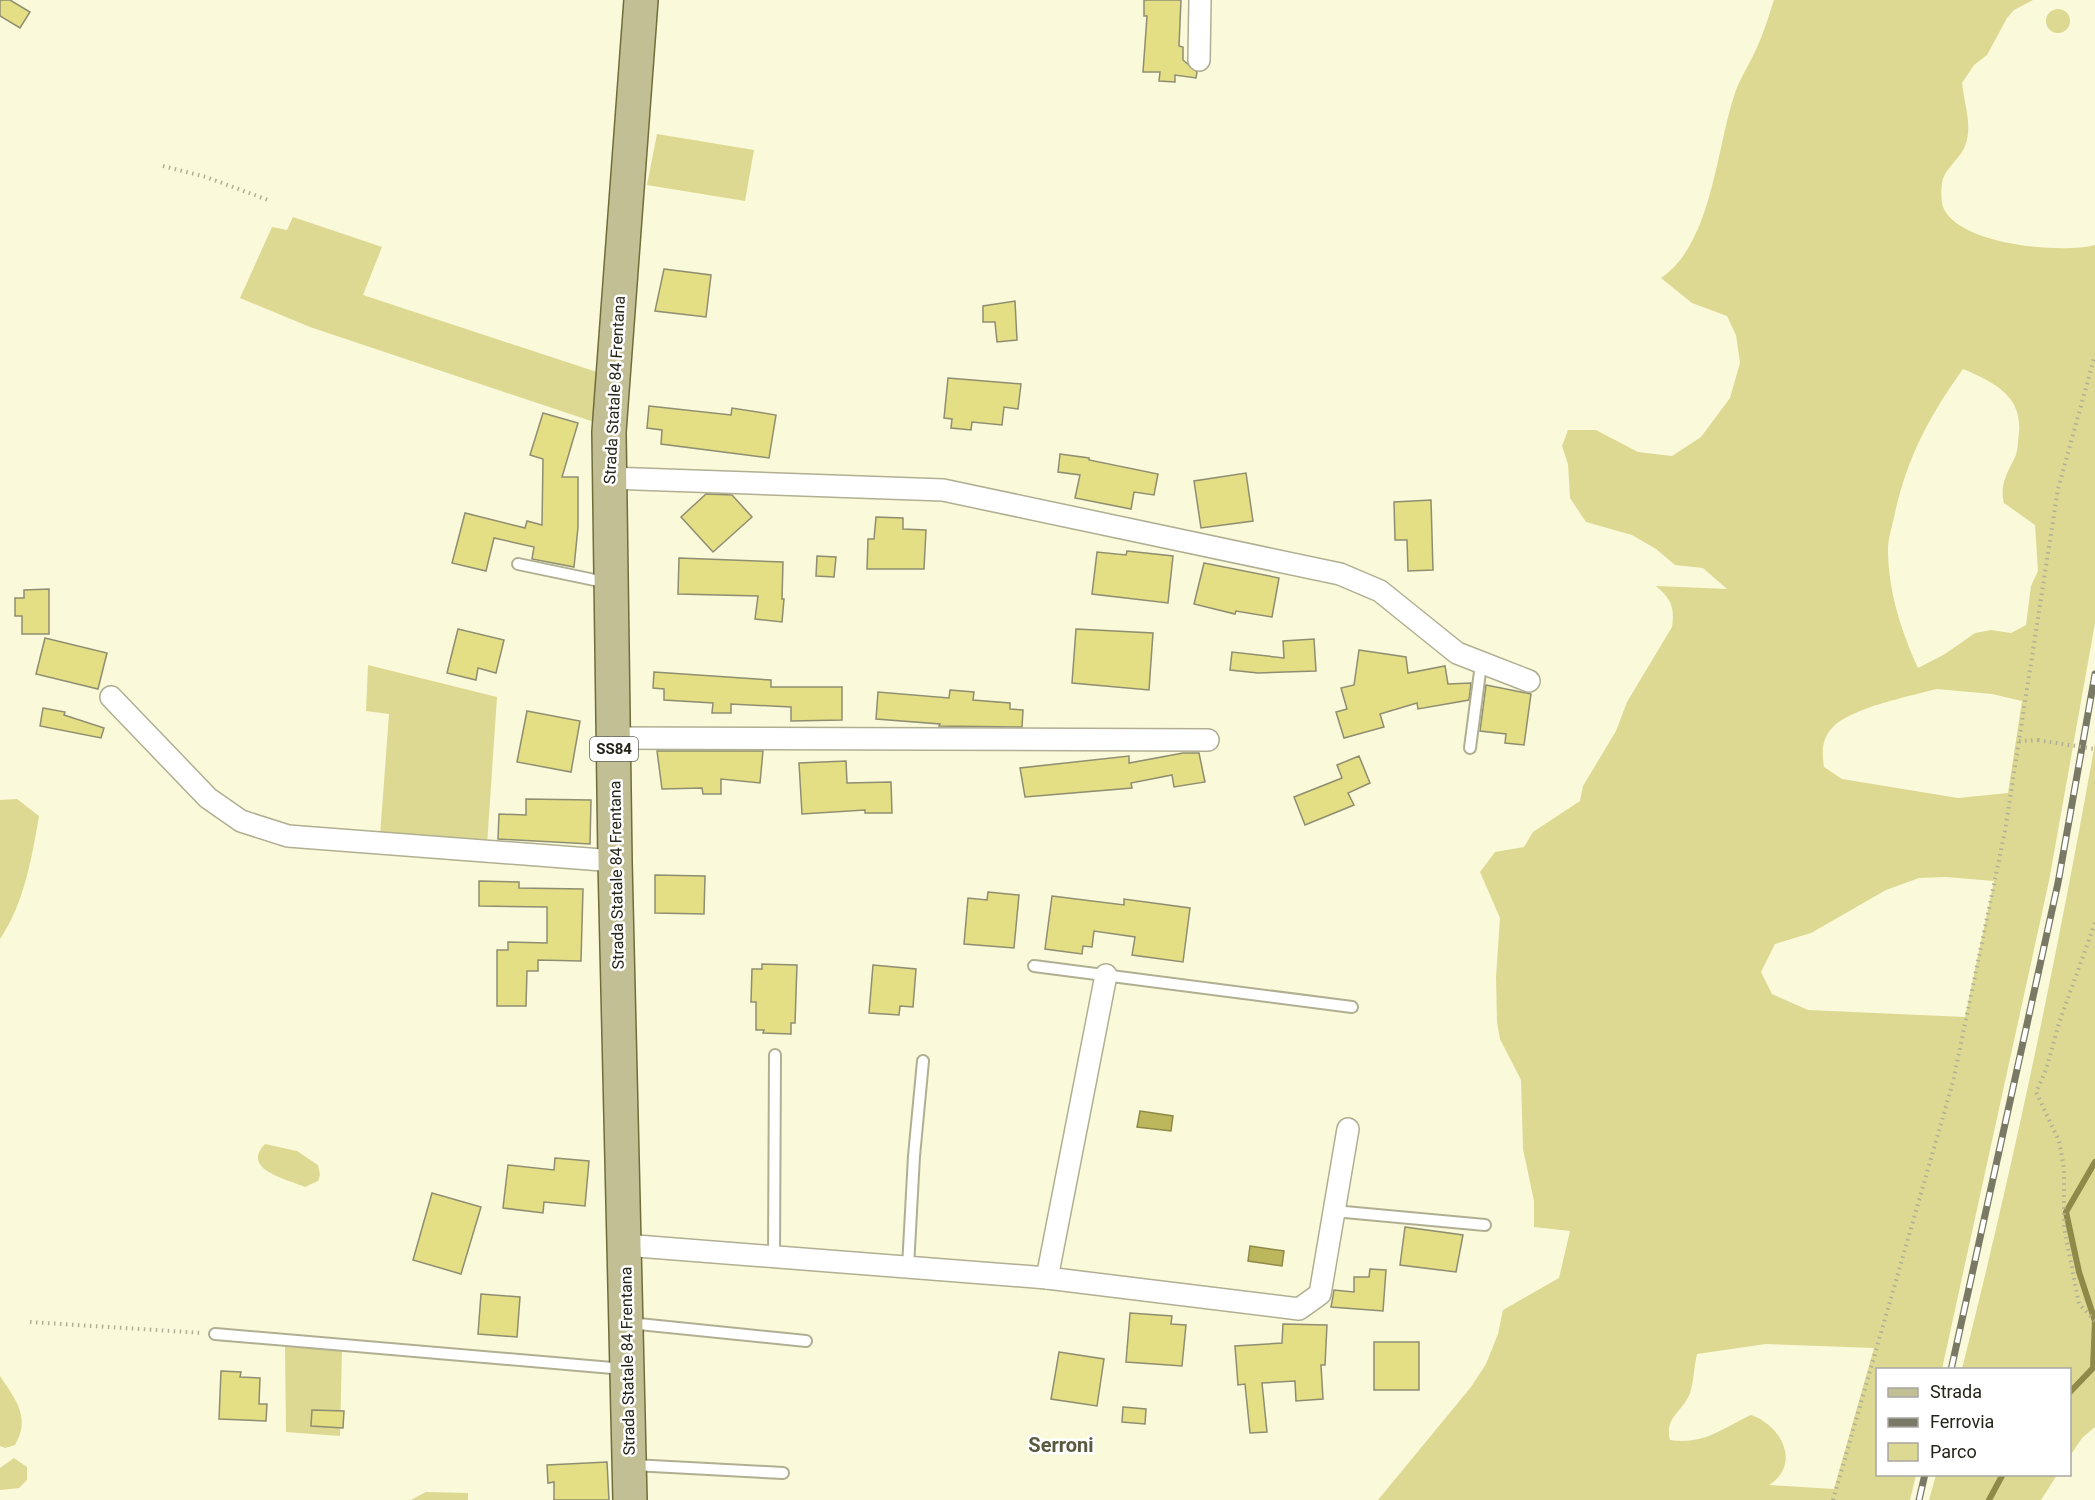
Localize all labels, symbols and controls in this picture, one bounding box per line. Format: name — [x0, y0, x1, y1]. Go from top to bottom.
street label: Strada Statale 84 Frentana — [600, 295, 629, 485]
road number: SS84 — [590, 737, 638, 761]
street label: Strada Statale 84 Frentana — [605, 781, 628, 969]
street label: Strada Statale 84 Frentana — [616, 1267, 639, 1455]
legend — [1876, 1368, 2071, 1476]
text: Strada — [1930, 1381, 1982, 1402]
text: Ferrovia — [1930, 1411, 1994, 1432]
district label: Serroni — [1028, 1433, 1094, 1457]
text: Parco — [1930, 1441, 1977, 1462]

